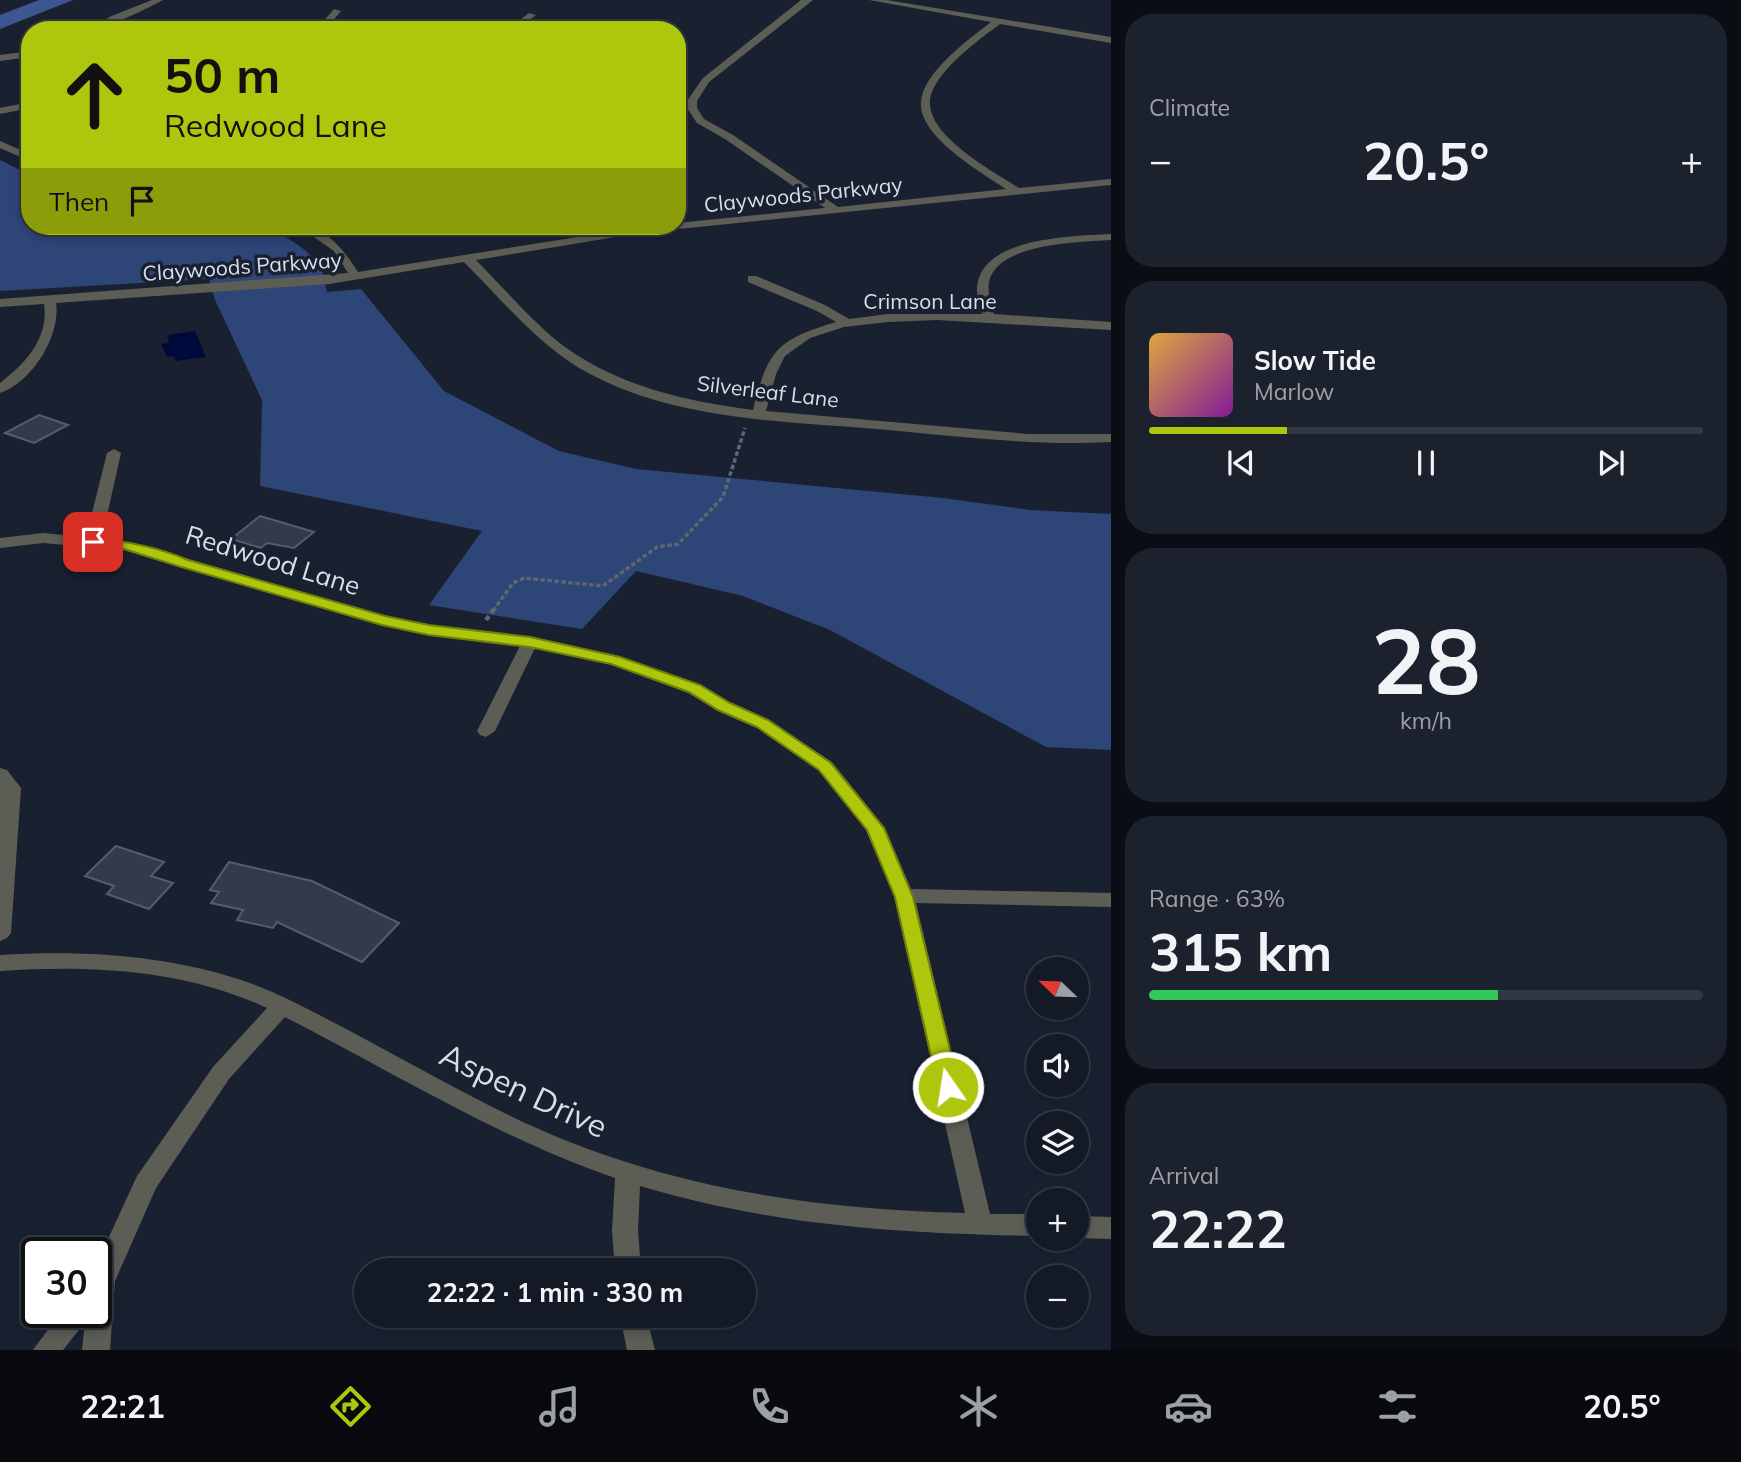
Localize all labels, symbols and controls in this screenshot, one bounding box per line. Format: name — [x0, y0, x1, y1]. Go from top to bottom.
text: 50 m — [164, 44, 280, 105]
icon: ahead — [49, 49, 140, 140]
text: Climate — [1149, 93, 1230, 122]
text: Redwood Lane — [164, 105, 387, 145]
text: 20.5° — [1363, 128, 1489, 193]
text: − — [1149, 136, 1172, 184]
text: + — [1680, 136, 1703, 184]
street label: Claywoods Parkway — [702, 171, 904, 217]
icon: arrive — [123, 182, 161, 220]
text: Then — [49, 185, 109, 218]
street label: Claywoods Parkway — [142, 246, 342, 286]
street label: Crimson Lane — [863, 288, 997, 314]
text: Slow Tide — [1254, 344, 1376, 377]
street label: Silverleaf Lane — [696, 369, 840, 413]
text: Marlow — [1254, 377, 1334, 406]
icon: previous — [1222, 444, 1260, 482]
icon: pause — [1407, 444, 1445, 482]
icon: next — [1592, 444, 1630, 482]
pin — [63, 512, 123, 572]
street label: Redwood Lane — [182, 518, 364, 602]
icon: arrive — [74, 523, 112, 561]
text: 28 — [1371, 603, 1481, 717]
text: km/h — [1400, 706, 1452, 735]
text: Range · 63% — [1149, 884, 1285, 913]
text: 315 km — [1149, 919, 1332, 984]
north arrow — [1026, 957, 1088, 1020]
map controls — [1026, 957, 1089, 1328]
street label: Aspen Drive — [434, 1034, 614, 1146]
button: sound — [1026, 1034, 1089, 1097]
position arrow — [911, 1050, 985, 1124]
button: layers — [1026, 1111, 1089, 1174]
text: Arrival — [1149, 1161, 1219, 1190]
button: + — [1026, 1188, 1089, 1251]
text: 22:22 — [1149, 1196, 1287, 1261]
speed limit sign: 30 — [21, 1237, 112, 1328]
button: − — [1026, 1265, 1089, 1328]
text: 22:22 · 1 min · 330 m — [427, 1276, 683, 1309]
icon: directions — [326, 1382, 375, 1431]
icon: music — [535, 1382, 584, 1431]
icon: phone — [745, 1382, 794, 1431]
icon: climate — [954, 1382, 1003, 1431]
icon: car — [1164, 1382, 1213, 1431]
icon: filters — [1373, 1382, 1422, 1431]
text: 22:21 — [80, 1386, 165, 1426]
text: 20.5° — [1583, 1386, 1661, 1426]

